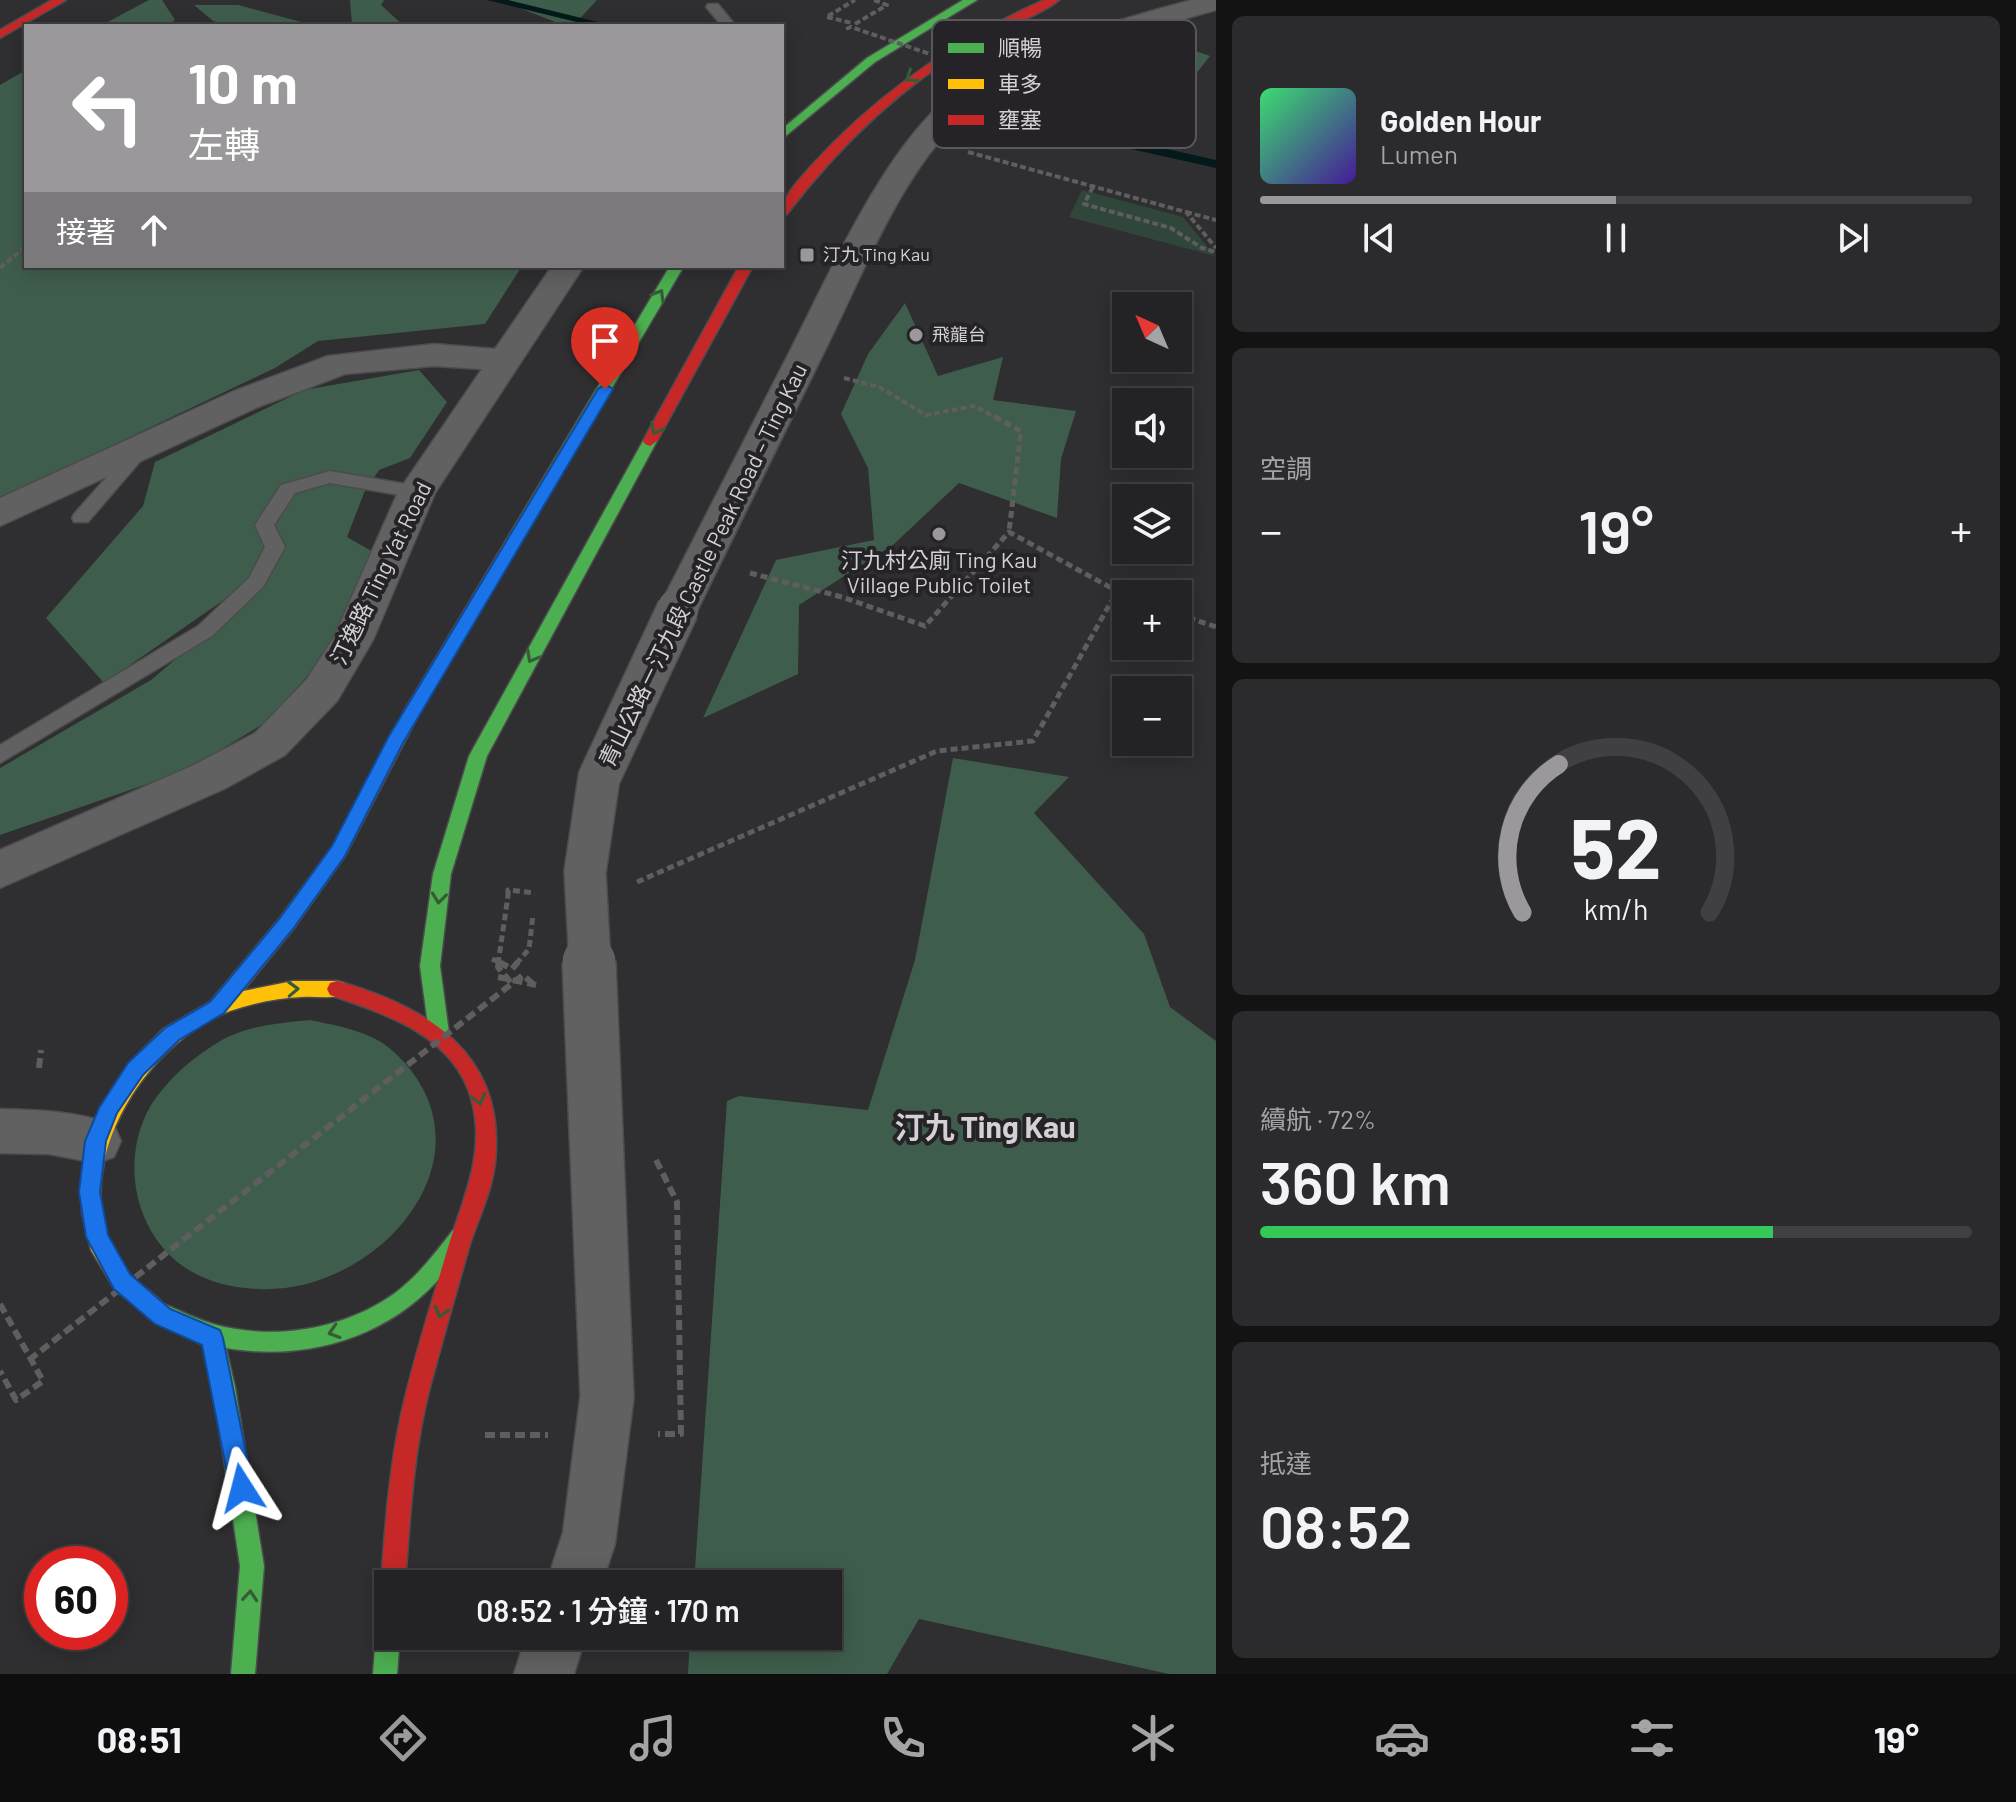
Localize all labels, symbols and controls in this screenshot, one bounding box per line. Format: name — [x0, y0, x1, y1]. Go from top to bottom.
legend — [932, 20, 1196, 148]
text: 順暢 — [998, 34, 1042, 60]
text: 10 m — [188, 48, 298, 115]
icon: left — [56, 56, 160, 160]
one-way arrow — [905, 67, 919, 82]
text: 車多 — [998, 70, 1042, 96]
text: Golden Hour — [1380, 102, 1542, 138]
text: 壅塞 — [998, 106, 1042, 132]
text: 左轉 — [188, 122, 260, 165]
text: Lumen — [1380, 138, 1458, 169]
icon: ahead — [132, 208, 176, 252]
text: 接著 — [56, 213, 116, 249]
icon: previous — [1357, 216, 1401, 260]
icon: pause — [1594, 216, 1638, 260]
icon: next — [1831, 216, 1875, 260]
place label: 汀九 Ting Kau — [823, 243, 930, 265]
marker: 汀九 Ting Kau — [798, 246, 816, 264]
one-way arrow — [650, 289, 665, 304]
north arrow — [1112, 292, 1192, 372]
map controls — [1112, 292, 1192, 756]
pin — [571, 307, 639, 389]
icon: arrive — [583, 319, 627, 363]
place label: 飛龍台 — [932, 323, 986, 345]
marker: 飛龍台 — [907, 326, 925, 344]
street label: 青山公路－汀九段 Castle Peak Road – Ting Kau — [593, 359, 811, 770]
button: sound — [1112, 388, 1192, 468]
one-way arrow — [650, 420, 666, 435]
text: 空調 — [1260, 452, 1312, 483]
street label: 汀逸路 Ting Yat Road — [325, 477, 436, 668]
button: layers — [1112, 484, 1192, 564]
text: 19° — [1578, 494, 1654, 566]
text: − — [1260, 503, 1282, 556]
text: + — [1950, 503, 1972, 556]
marker: 汀九村公廁 Ting Kau Village Public Toilet — [930, 525, 948, 543]
place label: 汀九村公廁 Ting Kau Village Public Toilet — [841, 546, 1037, 597]
button: + — [1112, 580, 1192, 660]
one-way arrow — [526, 649, 541, 663]
button: − — [1112, 676, 1192, 756]
text: 52 — [1570, 796, 1662, 896]
one-way arrow — [431, 891, 448, 905]
text: km/h — [1584, 891, 1648, 926]
one-way arrow — [287, 981, 300, 998]
one-way arrow — [470, 1091, 486, 1105]
text: 續航 · 72% — [1260, 1103, 1376, 1134]
district label: 汀九 Ting Kau — [894, 1108, 1076, 1144]
text: 360 km — [1260, 1145, 1451, 1217]
one-way arrow — [434, 1305, 451, 1319]
one-way arrow — [328, 1323, 342, 1339]
position arrow — [200, 1446, 284, 1530]
text: 抵達 — [1260, 1447, 1312, 1478]
text: 08:52 — [1260, 1489, 1412, 1561]
speed limit sign: 60 — [24, 1546, 128, 1650]
one-way arrow — [241, 1589, 258, 1602]
text: 08:52 · 1 分鐘 · 170 m — [476, 1592, 740, 1628]
icon: directions — [375, 1710, 431, 1766]
icon: music — [625, 1710, 681, 1766]
icon: phone — [875, 1710, 931, 1766]
icon: climate — [1125, 1710, 1181, 1766]
icon: car — [1374, 1710, 1430, 1766]
icon: filters — [1624, 1710, 1680, 1766]
text: 08:51 — [97, 1717, 182, 1760]
text: 19° — [1874, 1717, 1919, 1760]

